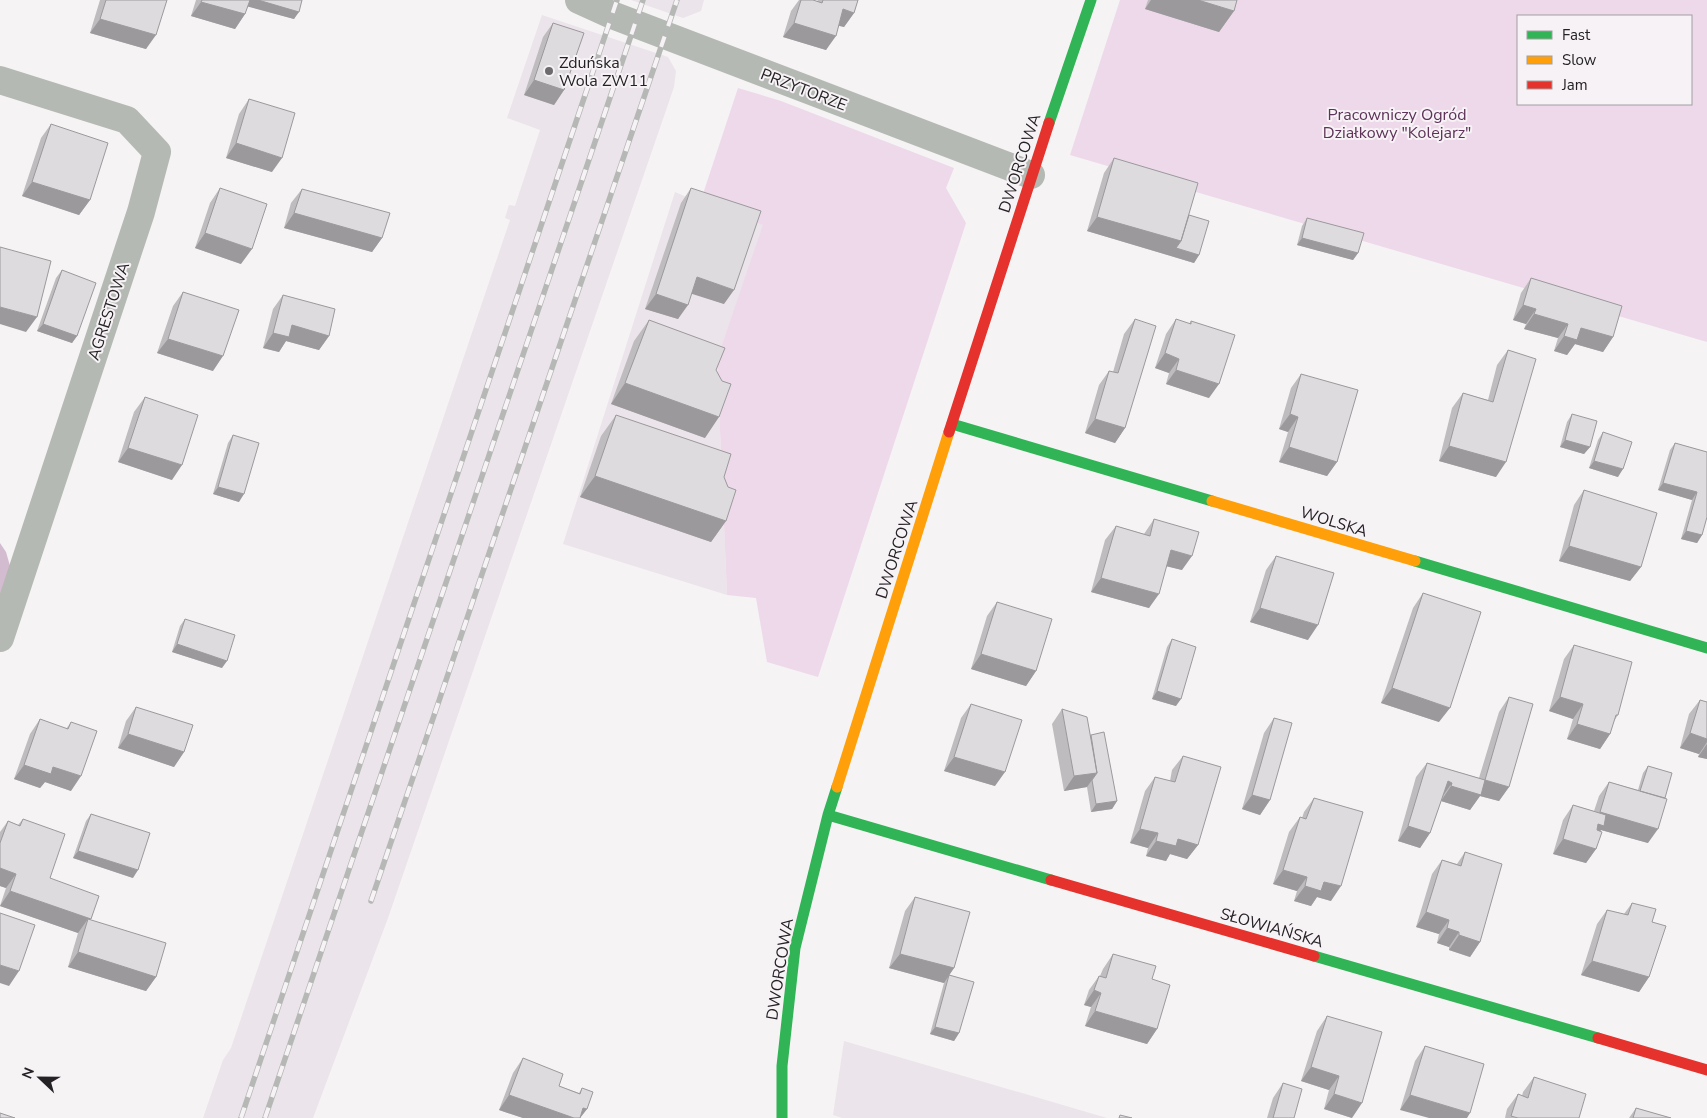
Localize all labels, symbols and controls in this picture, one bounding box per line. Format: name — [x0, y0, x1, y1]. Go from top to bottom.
legend — [1517, 15, 1692, 105]
text: Fast — [1562, 25, 1591, 45]
text: Slow — [1562, 50, 1597, 70]
place label: Zduńska Wola ZW11 — [559, 52, 648, 92]
street label: PRZYTORZE — [757, 63, 850, 116]
marker: Zduńska Wola ZW11 — [543, 65, 555, 77]
text: Jam — [1561, 75, 1588, 95]
park label: Pracowniczy Ogród Działkowy "Kolejarz" — [1323, 104, 1471, 144]
street label: DWORCOWA — [994, 111, 1046, 216]
street label: AGRESTOWA — [83, 259, 135, 363]
street label: DWORCOWA — [871, 497, 923, 602]
street label: WOLSKA — [1297, 501, 1370, 543]
street label: SŁOWIAŃSKA — [1218, 903, 1326, 953]
street label: DWORCOWA — [761, 916, 799, 1022]
north arrow — [15, 1053, 65, 1103]
text: N — [18, 1065, 39, 1082]

